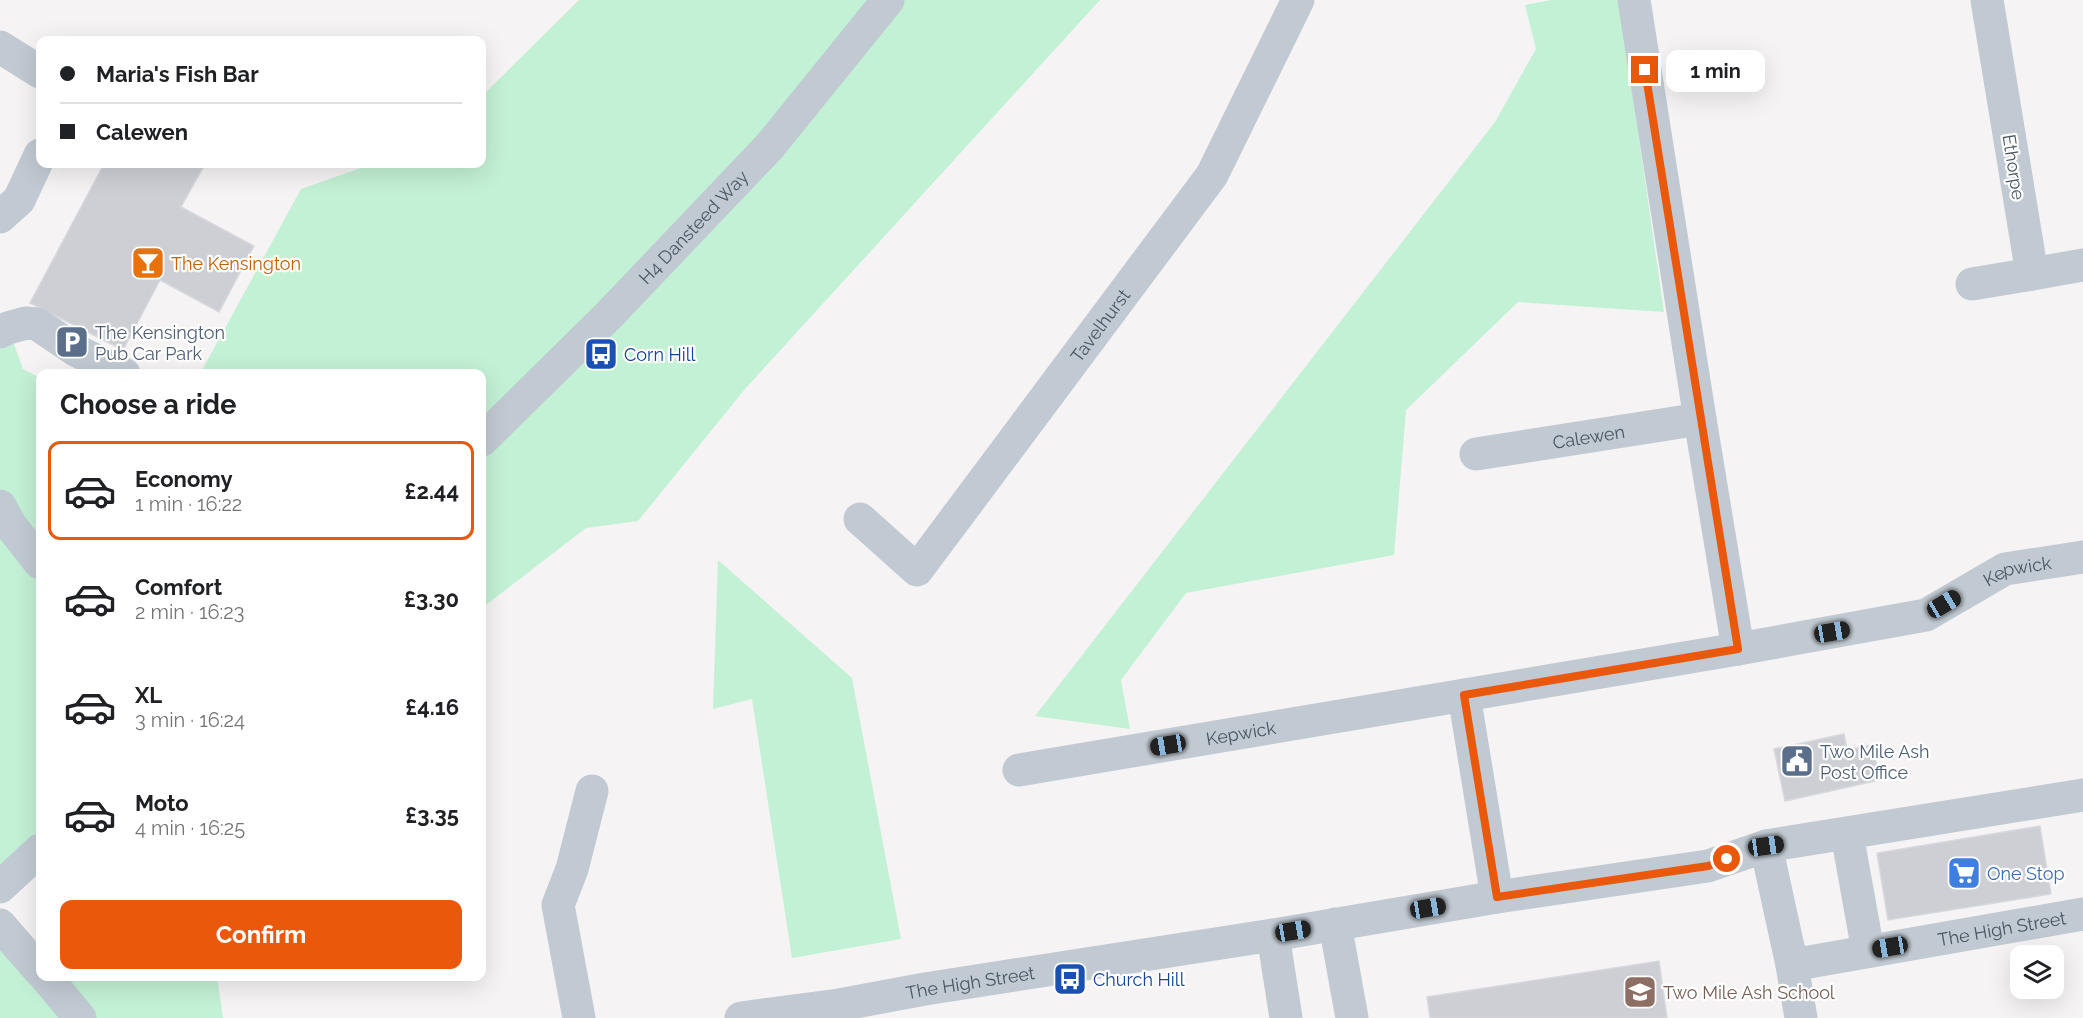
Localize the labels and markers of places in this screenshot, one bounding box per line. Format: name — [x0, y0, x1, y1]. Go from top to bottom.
bar icon: The Kensington — [130, 245, 166, 281]
place label: The Kensington — [171, 253, 301, 274]
place label: The Kensington Pub Car Park — [95, 322, 225, 364]
parking icon: The Kensington Pub Car Park — [54, 324, 90, 360]
bus stop icon: Corn Hill — [583, 336, 619, 372]
place label: Corn Hill — [624, 344, 696, 365]
place label: Two Mile Ash Post Office — [1820, 741, 1930, 783]
public building icon: Two Mile Ash Post Office — [1779, 743, 1815, 779]
supermarket icon: One Stop — [1946, 855, 1982, 891]
place label: One Stop — [1987, 863, 2065, 884]
bus stop icon: Church Hill — [1052, 961, 1088, 997]
place label: Church Hill — [1093, 969, 1185, 990]
school or university icon: Two Mile Ash School — [1622, 974, 1658, 1010]
place label: Two Mile Ash School — [1663, 982, 1835, 1003]

